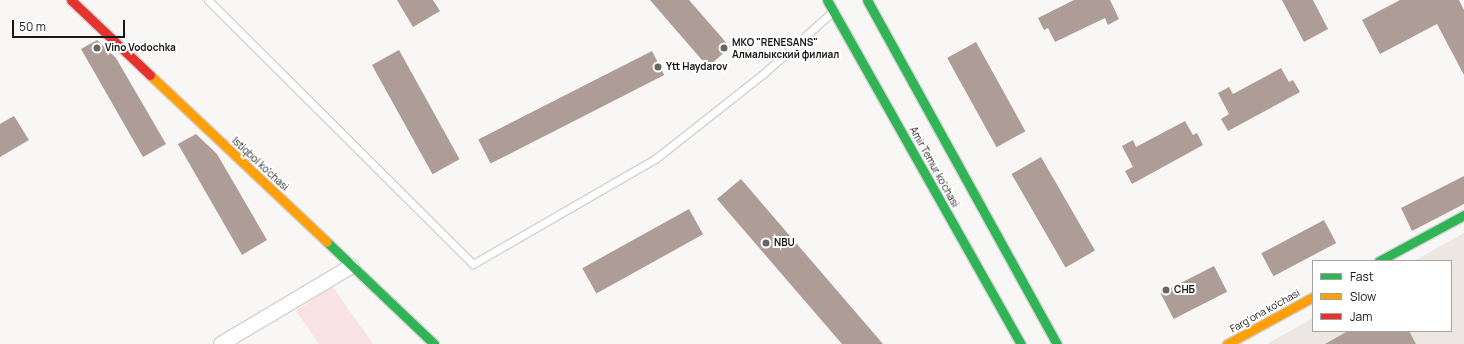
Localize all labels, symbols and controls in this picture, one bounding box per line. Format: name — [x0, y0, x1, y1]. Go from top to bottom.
scale bar — [14, 12, 127, 38]
text: 50 m — [19, 18, 46, 35]
place label: МКО "RENESANS" Алмалыкский филиал — [732, 36, 839, 60]
place label: Vino Vodochka — [105, 42, 176, 54]
marker: Vino Vodochka — [92, 43, 102, 53]
marker: МКО "RENESANS" Алмалыкский филиал — [719, 43, 729, 53]
place label: Ytt Haydarov — [666, 61, 728, 73]
marker: Ytt Haydarov — [653, 62, 663, 72]
street label: Amir Temur ko'chasi — [907, 125, 961, 209]
street label: Istiqbol ko'chasi — [229, 135, 291, 193]
place label: NBU — [774, 237, 795, 249]
marker: NBU — [761, 238, 771, 248]
legend — [1312, 260, 1452, 332]
text: Fast — [1350, 268, 1374, 285]
place label: СНБ — [1174, 284, 1195, 296]
marker: СНБ — [1161, 285, 1171, 295]
street label: Farg‘ona ko'chasi — [1228, 287, 1302, 335]
text: Slow — [1350, 288, 1376, 305]
text: Jam — [1350, 308, 1372, 325]

